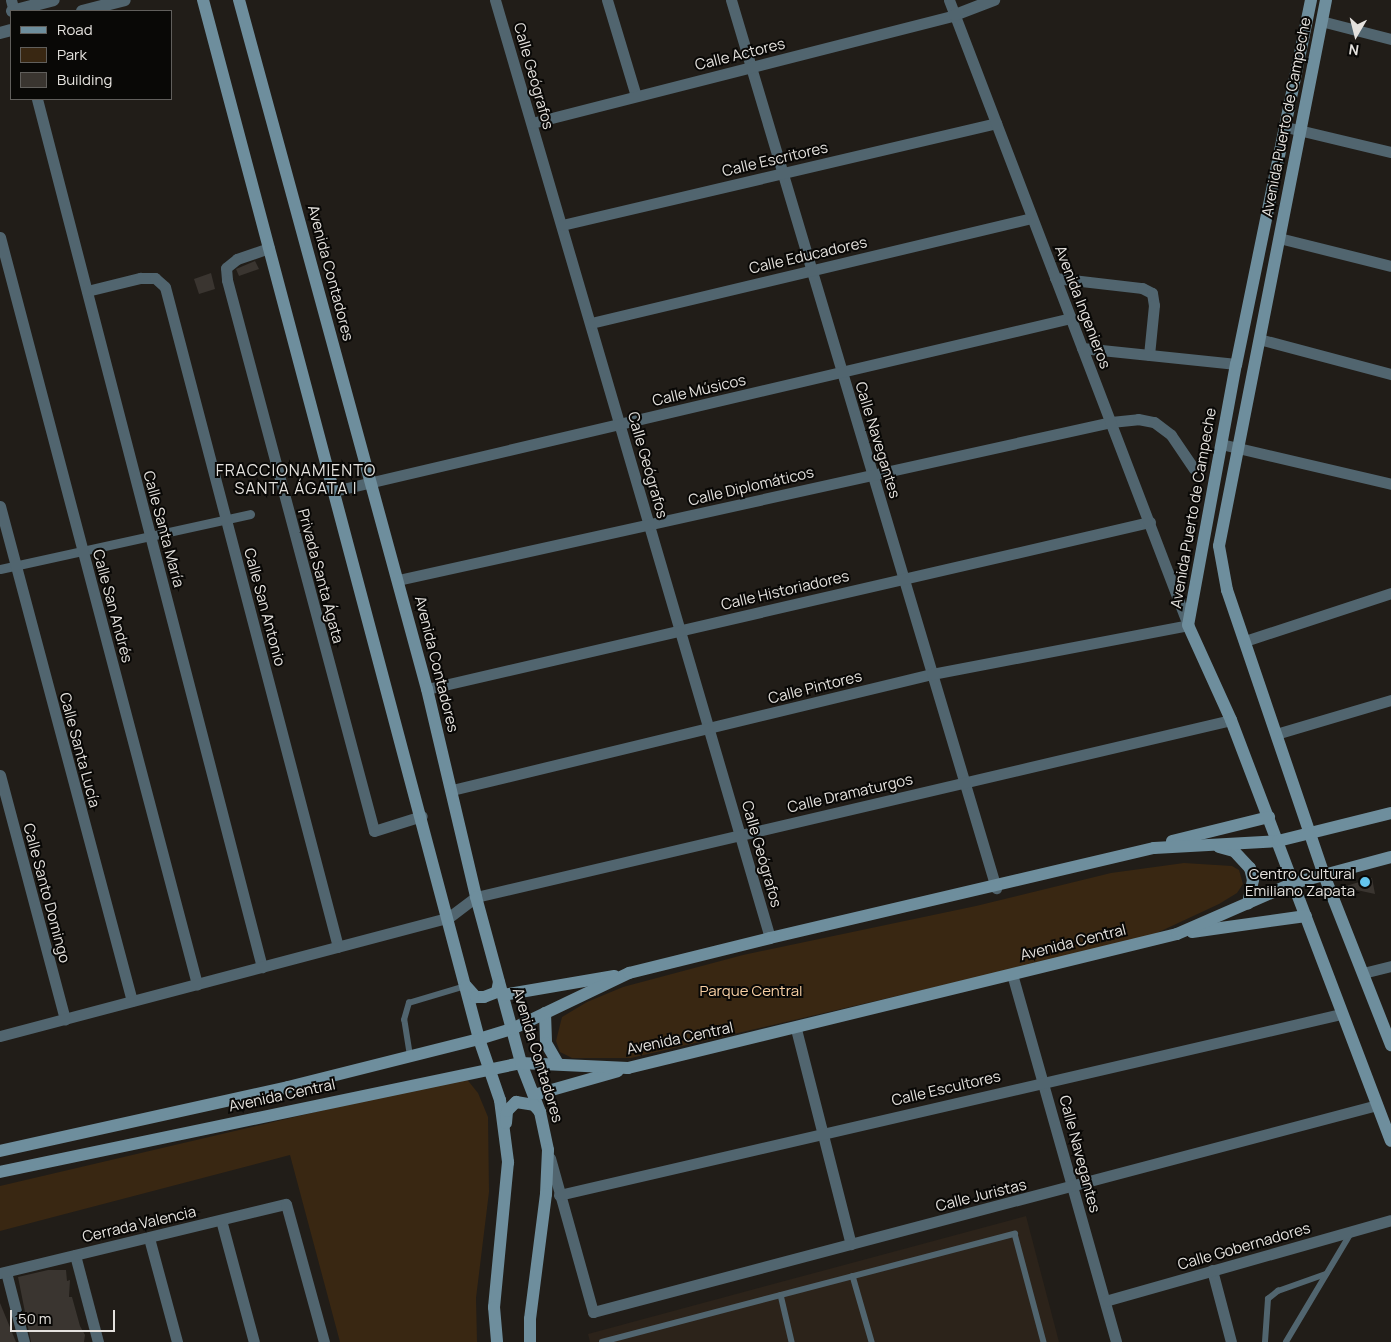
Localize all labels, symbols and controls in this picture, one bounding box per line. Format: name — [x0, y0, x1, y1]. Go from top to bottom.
legend — [10, 10, 172, 100]
north arrow — [1331, 10, 1381, 60]
street label: Avenida Puerto de Campeche — [1258, 16, 1314, 218]
text: Road — [57, 19, 93, 40]
street label: Calle Geógrafos — [510, 21, 558, 131]
street label: Calle Actores — [693, 34, 787, 74]
text: N — [1348, 40, 1360, 60]
text: Park — [57, 44, 87, 65]
text: Building — [57, 69, 112, 90]
street label: Calle Escritores — [720, 138, 830, 180]
street label: Avenida Contadores — [304, 203, 358, 343]
street label: Calle Educadores — [747, 233, 869, 277]
street label: Avenida Ingenieros — [1051, 243, 1115, 371]
street label: Calle Músicos — [650, 370, 748, 410]
street label: Calle Navegantes — [852, 380, 904, 500]
street label: Avenida Puerto de Campeche — [1166, 406, 1220, 610]
street label: Calle Geógrafos — [624, 410, 672, 520]
district label: FRACCIONAMIENTO SANTA ÁGATA I — [214, 460, 378, 498]
street label: Calle Diplomáticos — [687, 463, 815, 509]
street label: Calle Santa María — [140, 469, 188, 589]
street label: Privada Santa Ágata — [294, 507, 348, 645]
street label: Calle San Antonio — [241, 546, 289, 668]
street label: Calle San Andrés — [89, 547, 137, 665]
street label: Calle Historiadores — [719, 567, 851, 613]
street label: Avenida Contadores — [411, 594, 463, 734]
street label: Calle Pintores — [766, 667, 864, 707]
street label: Calle Santa Lucía — [56, 691, 104, 809]
street label: Calle Dramaturgos — [786, 770, 914, 816]
street label: Calle Geógrafos — [738, 799, 786, 909]
street label: Calle Santo Domingo — [20, 821, 74, 965]
place label: Centro Cultural Emiliano Zapata — [1245, 864, 1355, 899]
marker: Centro Cultural Emiliano Zapata — [1359, 876, 1371, 888]
street label: Avenida Central — [1018, 920, 1128, 964]
park label: Parque Central — [699, 982, 803, 1000]
street label: Avenida Contadores — [509, 985, 567, 1125]
street label: Avenida Central — [625, 1018, 735, 1058]
street label: Calle Escultores — [890, 1067, 1002, 1109]
street label: Avenida Central — [227, 1075, 337, 1115]
street label: Calle Navegantes — [1056, 1093, 1104, 1215]
street label: Calle Juristas — [934, 1175, 1028, 1215]
street label: Cerrada Valencia — [80, 1202, 198, 1246]
street label: Calle Gobernadores — [1176, 1218, 1312, 1274]
scale bar — [12, 1300, 118, 1332]
text: 50 m — [18, 1308, 52, 1329]

